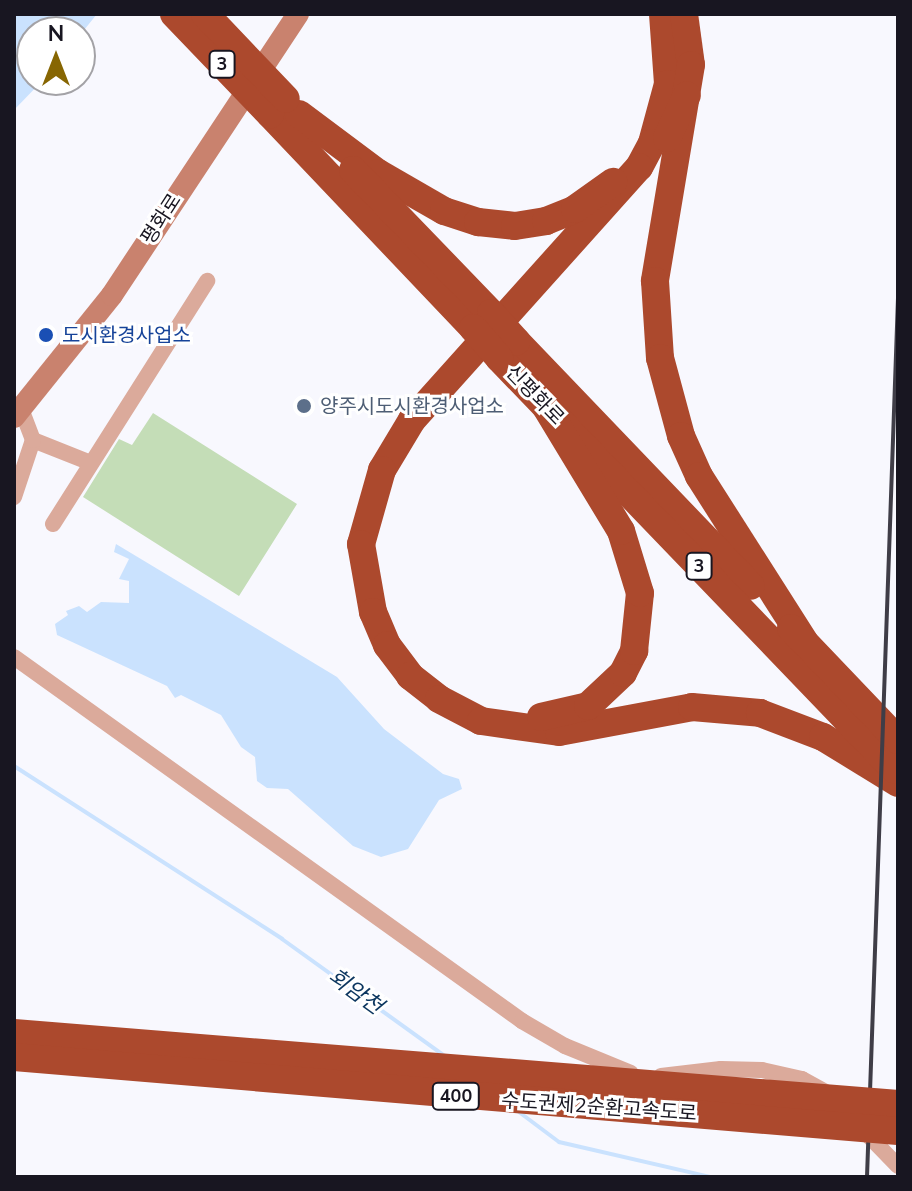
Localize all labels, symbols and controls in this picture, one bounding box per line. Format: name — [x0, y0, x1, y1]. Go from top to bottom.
north arrow — [16, 16, 96, 96]
text: N — [48, 19, 64, 49]
road number: 3 — [208, 50, 236, 78]
street label: 평화로 — [136, 189, 186, 249]
place label: 도시환경사업소 — [62, 323, 191, 347]
marker: 도시환경사업소 — [37, 326, 55, 344]
street label: 신평화로 — [501, 360, 569, 430]
place label: 양주시도시환경사업소 — [320, 394, 504, 418]
marker: 양주시도시환경사업소 — [295, 397, 313, 415]
road number: 3 — [685, 552, 713, 580]
water label: 회암천 — [323, 963, 387, 1021]
road number: 400 — [430, 1082, 482, 1110]
street label: 수도권제2순환고속도로 — [500, 1088, 698, 1126]

